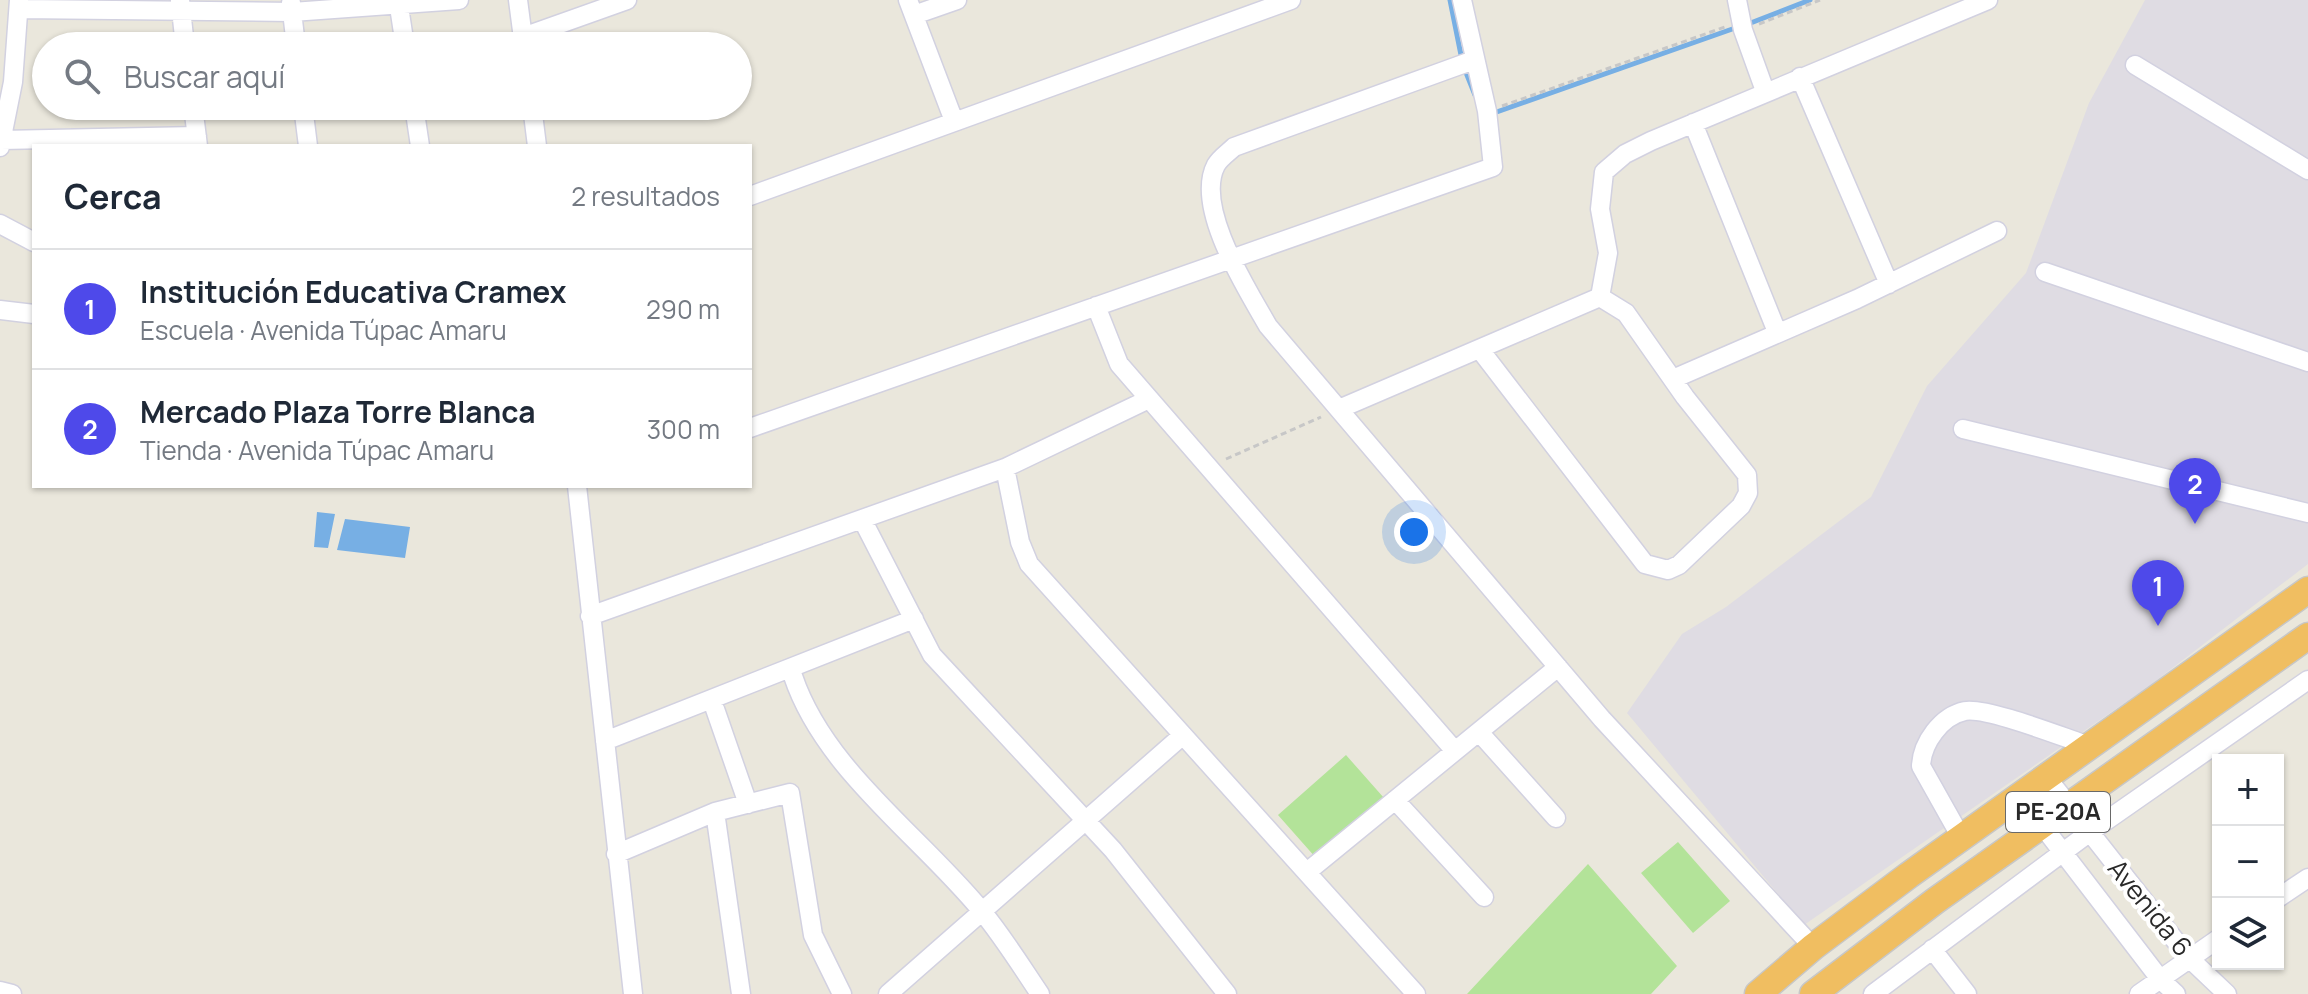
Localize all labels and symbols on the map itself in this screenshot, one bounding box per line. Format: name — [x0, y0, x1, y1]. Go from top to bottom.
pin: 2 — [2169, 458, 2221, 524]
your location — [1394, 512, 1434, 552]
pin: 1 — [2132, 560, 2184, 626]
road number: PE-20A — [2006, 792, 2110, 832]
street label: Avenida 6 — [2100, 851, 2201, 964]

